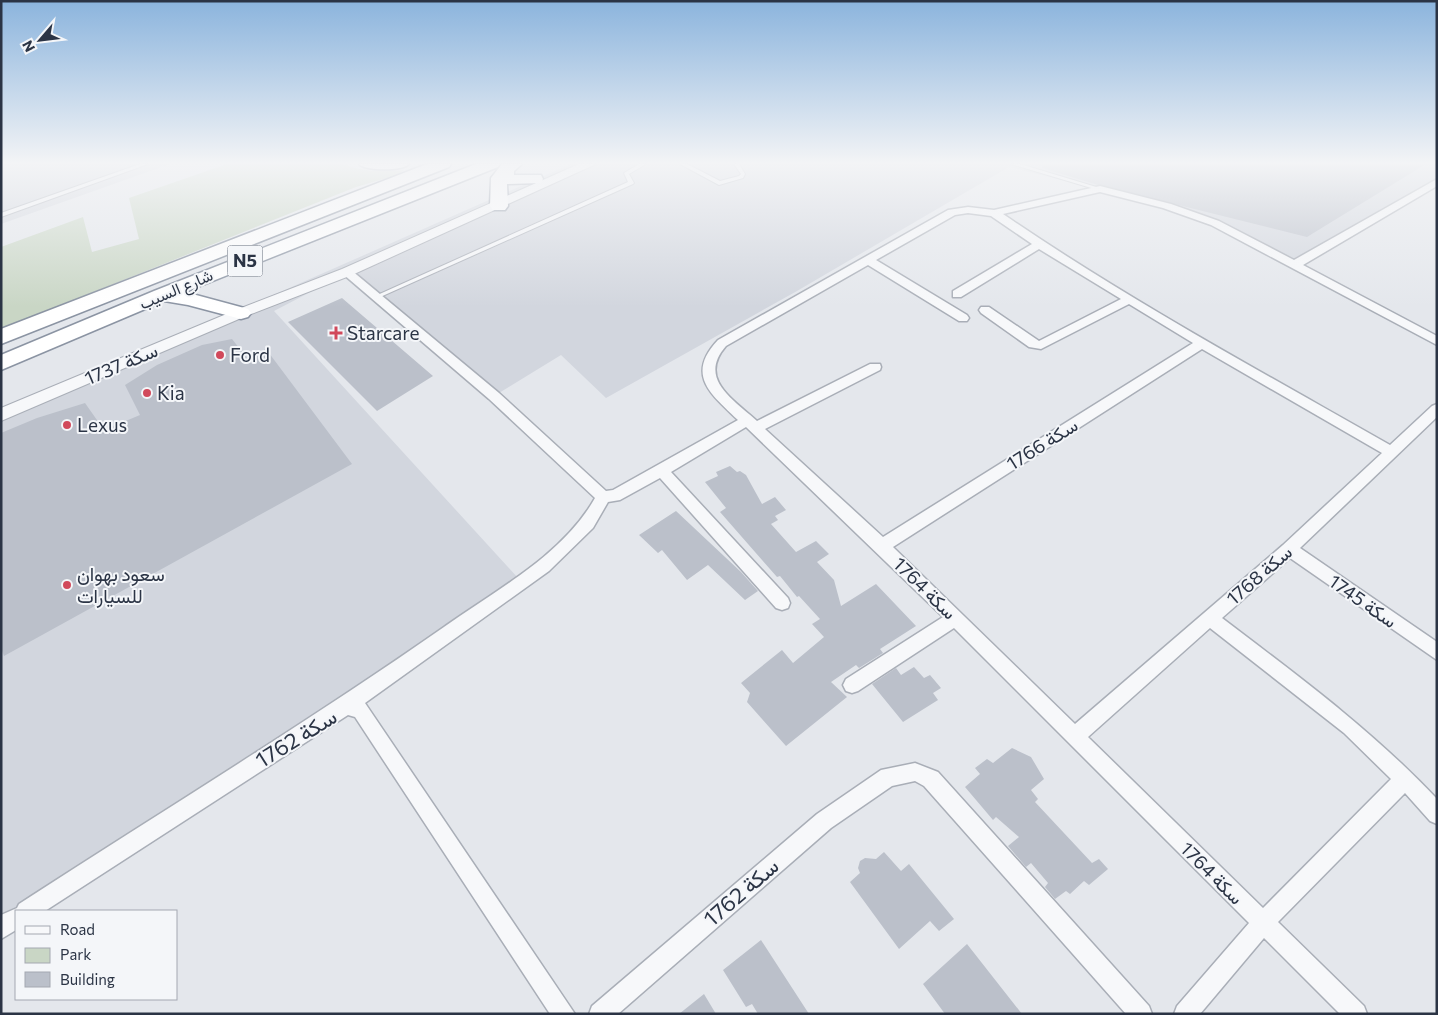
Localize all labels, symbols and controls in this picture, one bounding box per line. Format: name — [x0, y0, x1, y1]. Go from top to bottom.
north arrow — [15, 15, 65, 65]
text: N — [18, 38, 38, 55]
road number: N5 — [228, 246, 262, 276]
street label: شارع السيب — [136, 265, 216, 315]
place label: Starcare — [347, 321, 420, 344]
marker: Starcare — [329, 326, 343, 340]
street label: سكة 1737 — [81, 338, 161, 389]
place label: Ford — [230, 343, 270, 366]
marker: Ford — [214, 349, 226, 361]
place label: Kia — [157, 381, 185, 404]
marker: Kia — [141, 387, 153, 399]
place label: Lexus — [77, 413, 127, 436]
street label: سكة 1766 — [1002, 413, 1081, 474]
marker: Lexus — [61, 419, 73, 431]
street label: سكة 1768 — [1221, 540, 1296, 609]
street label: سكة 1764 — [889, 552, 962, 623]
place label: سعود بهوان للسيارات — [77, 562, 165, 608]
street label: سكة 1745 — [1325, 569, 1402, 632]
marker: سعود بهوان للسيارات — [61, 579, 73, 591]
street label: سكة 1762 — [250, 702, 341, 773]
street label: سكة 1764 — [1176, 837, 1249, 909]
street label: سكة 1762 — [698, 852, 784, 932]
legend — [15, 910, 178, 1000]
text: Road — [60, 920, 95, 938]
text: Park — [60, 945, 91, 963]
text: Building — [60, 970, 115, 988]

